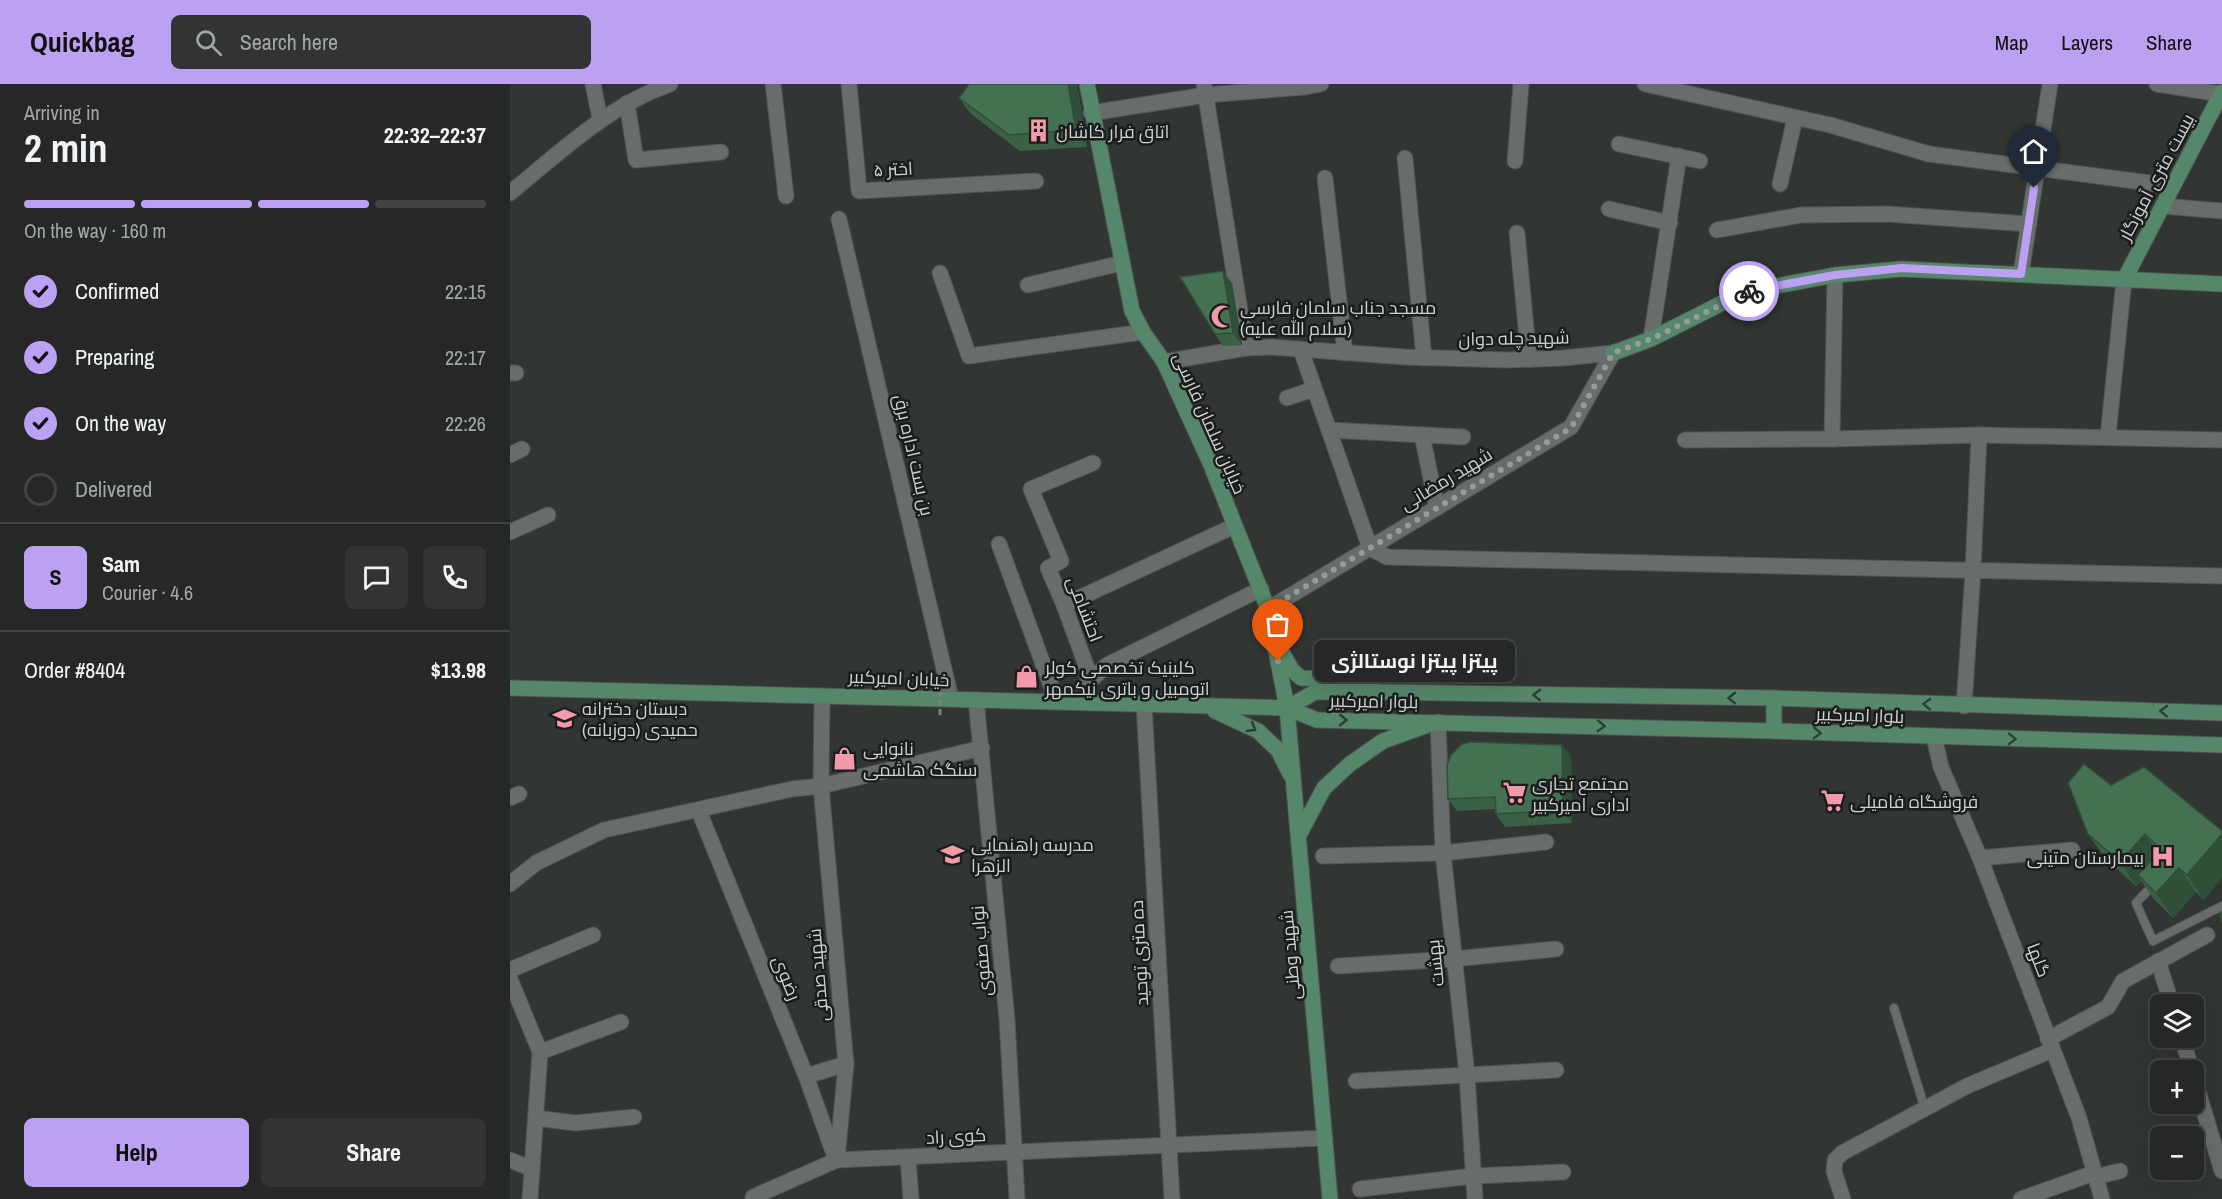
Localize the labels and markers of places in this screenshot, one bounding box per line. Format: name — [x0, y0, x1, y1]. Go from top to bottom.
building icon: اتاق فرار کاشان — [1025, 118, 1051, 144]
place label: اتاق فرار کاشان — [1056, 119, 1169, 144]
pin — [2008, 126, 2059, 188]
place label: مسجد جناب سلمان فارسی (سلام الله علیه) — [1240, 295, 1436, 341]
mosque icon: مسجد جناب سلمان فارسی (سلام الله علیه) — [1209, 304, 1235, 330]
pin — [1252, 599, 1303, 661]
callout: پیتزا پیتزا نوستالژی — [1314, 640, 1515, 682]
place label: کلینیک تخصصی کولر اتومبیل و باتری نیکمهر — [1044, 655, 1210, 701]
shop icon: کلینیک تخصصی کولر اتومبیل و باتری نیکمهر — [1014, 664, 1040, 690]
place label: دبستان دخترانه حمیدی (دوزبانه) — [582, 696, 698, 742]
school or university icon: دبستان دخترانه حمیدی (دوزبانه) — [551, 705, 577, 731]
place label: نانوایی سنگک هاشمی — [863, 736, 977, 782]
shop icon: نانوایی سنگک هاشمی — [832, 745, 858, 771]
place label: مجتمع تجاری اداری امیرکبیر — [1531, 771, 1630, 817]
supermarket icon: مجتمع تجاری اداری امیرکبیر — [1501, 780, 1527, 806]
supermarket icon: فروشگاه فامیلی — [1819, 788, 1845, 814]
place label: فروشگاه فامیلی — [1850, 789, 1978, 814]
place label: مدرسه راهنمایی الزهرا — [971, 832, 1094, 878]
school or university icon: مدرسه راهنمایی الزهرا — [940, 841, 966, 867]
hospital icon: بیمارستان متینی — [2149, 844, 2175, 870]
place label: بیمارستان متینی — [2027, 845, 2144, 870]

